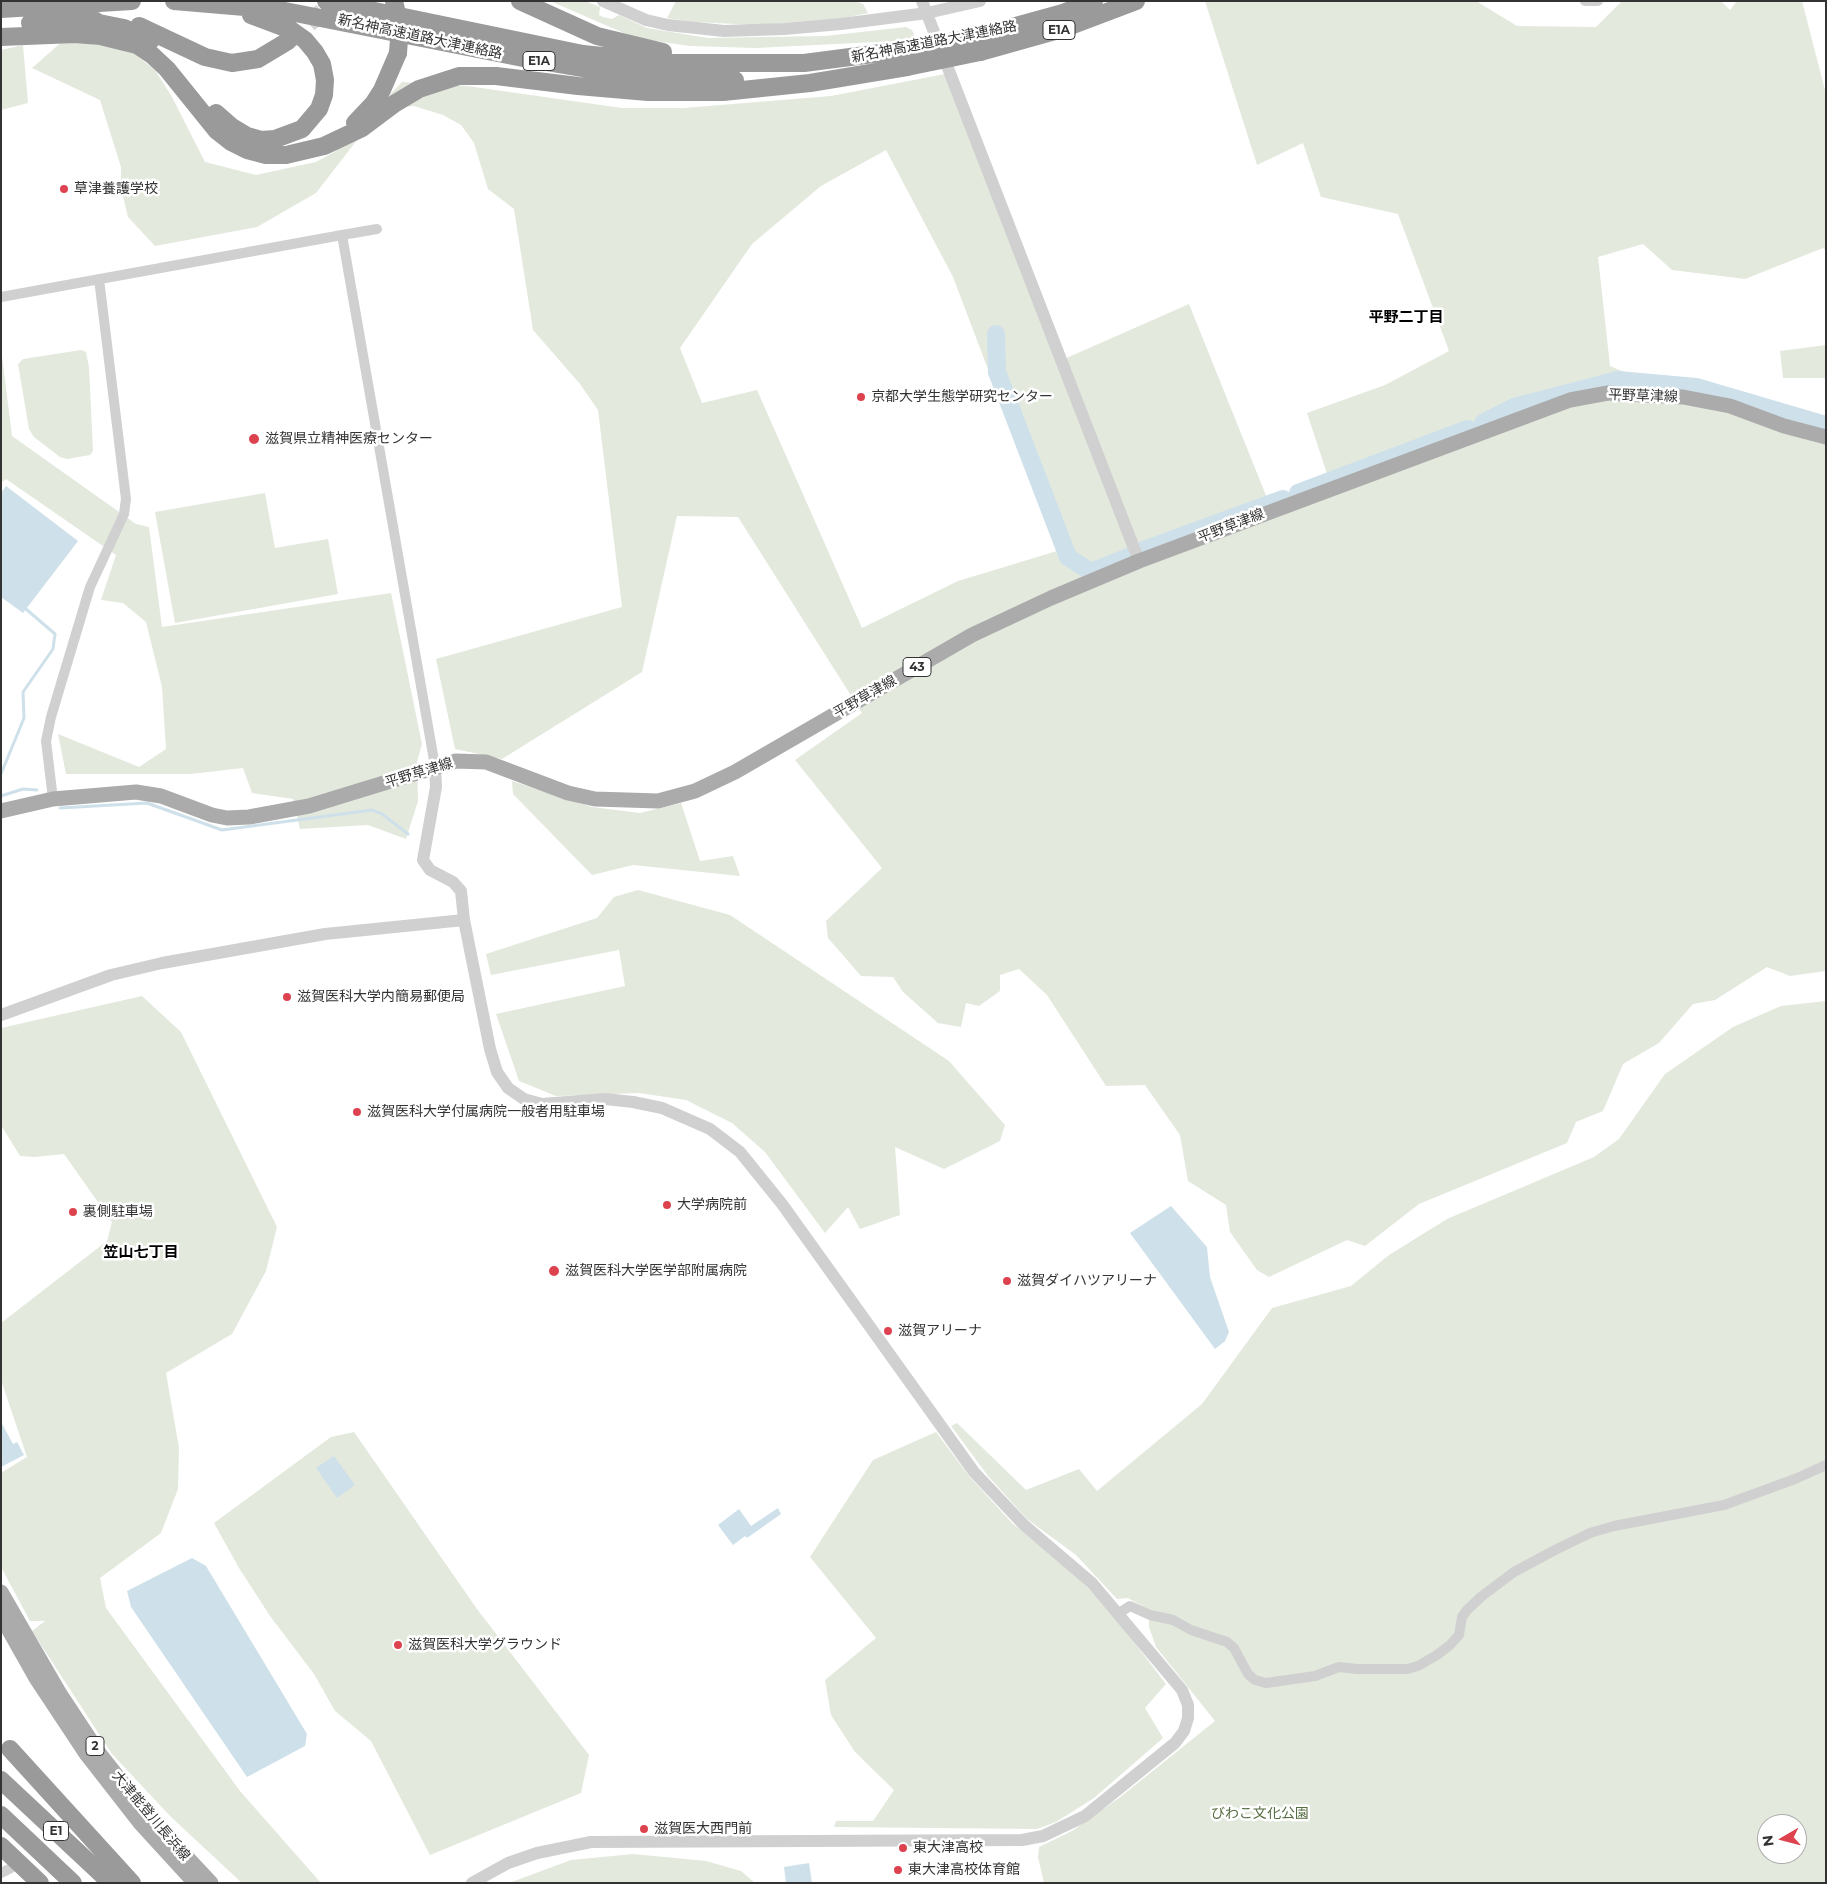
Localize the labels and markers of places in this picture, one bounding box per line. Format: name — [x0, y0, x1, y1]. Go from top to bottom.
place label: 草津養護学校 — [74, 181, 158, 197]
marker: 草津養護学校 — [58, 183, 70, 195]
place label: 京都大学生態学研究センター — [871, 389, 1053, 405]
marker: 京都大学生態学研究センター — [855, 391, 867, 403]
place label: 滋賀県立精神医療センター — [265, 431, 433, 447]
marker: 滋賀県立精神医療センター — [247, 432, 261, 446]
place label: 滋賀医科大学内簡易郵便局 — [297, 989, 465, 1005]
marker: 滋賀医科大学内簡易郵便局 — [281, 991, 293, 1003]
place label: 滋賀医科大学付属病院一般者用駐車場 — [367, 1104, 605, 1120]
marker: 滋賀医科大学付属病院一般者用駐車場 — [351, 1106, 363, 1118]
place label: 大学病院前 — [677, 1197, 747, 1213]
marker: 大学病院前 — [661, 1199, 673, 1211]
place label: 裏側駐車場 — [83, 1204, 153, 1220]
marker: 裏側駐車場 — [67, 1206, 79, 1218]
place label: 滋賀医科大学医学部附属病院 — [565, 1263, 747, 1279]
marker: 滋賀医科大学医学部附属病院 — [547, 1264, 561, 1278]
place label: 滋賀ダイハツアリーナ — [1017, 1273, 1157, 1289]
marker: 滋賀ダイハツアリーナ — [1001, 1275, 1013, 1287]
place label: 滋賀アリーナ — [898, 1323, 982, 1339]
marker: 滋賀アリーナ — [882, 1325, 894, 1337]
place label: 滋賀医科大学グラウンド — [408, 1637, 562, 1653]
marker: 滋賀医科大学グラウンド — [392, 1639, 404, 1651]
place label: 滋賀医大西門前 — [654, 1821, 752, 1837]
marker: 滋賀医大西門前 — [638, 1823, 650, 1835]
place label: 東大津高校 — [913, 1840, 983, 1856]
marker: 東大津高校 — [897, 1842, 909, 1854]
place label: 東大津高校体育館 — [908, 1862, 1020, 1878]
marker: 東大津高校体育館 — [892, 1864, 904, 1876]

